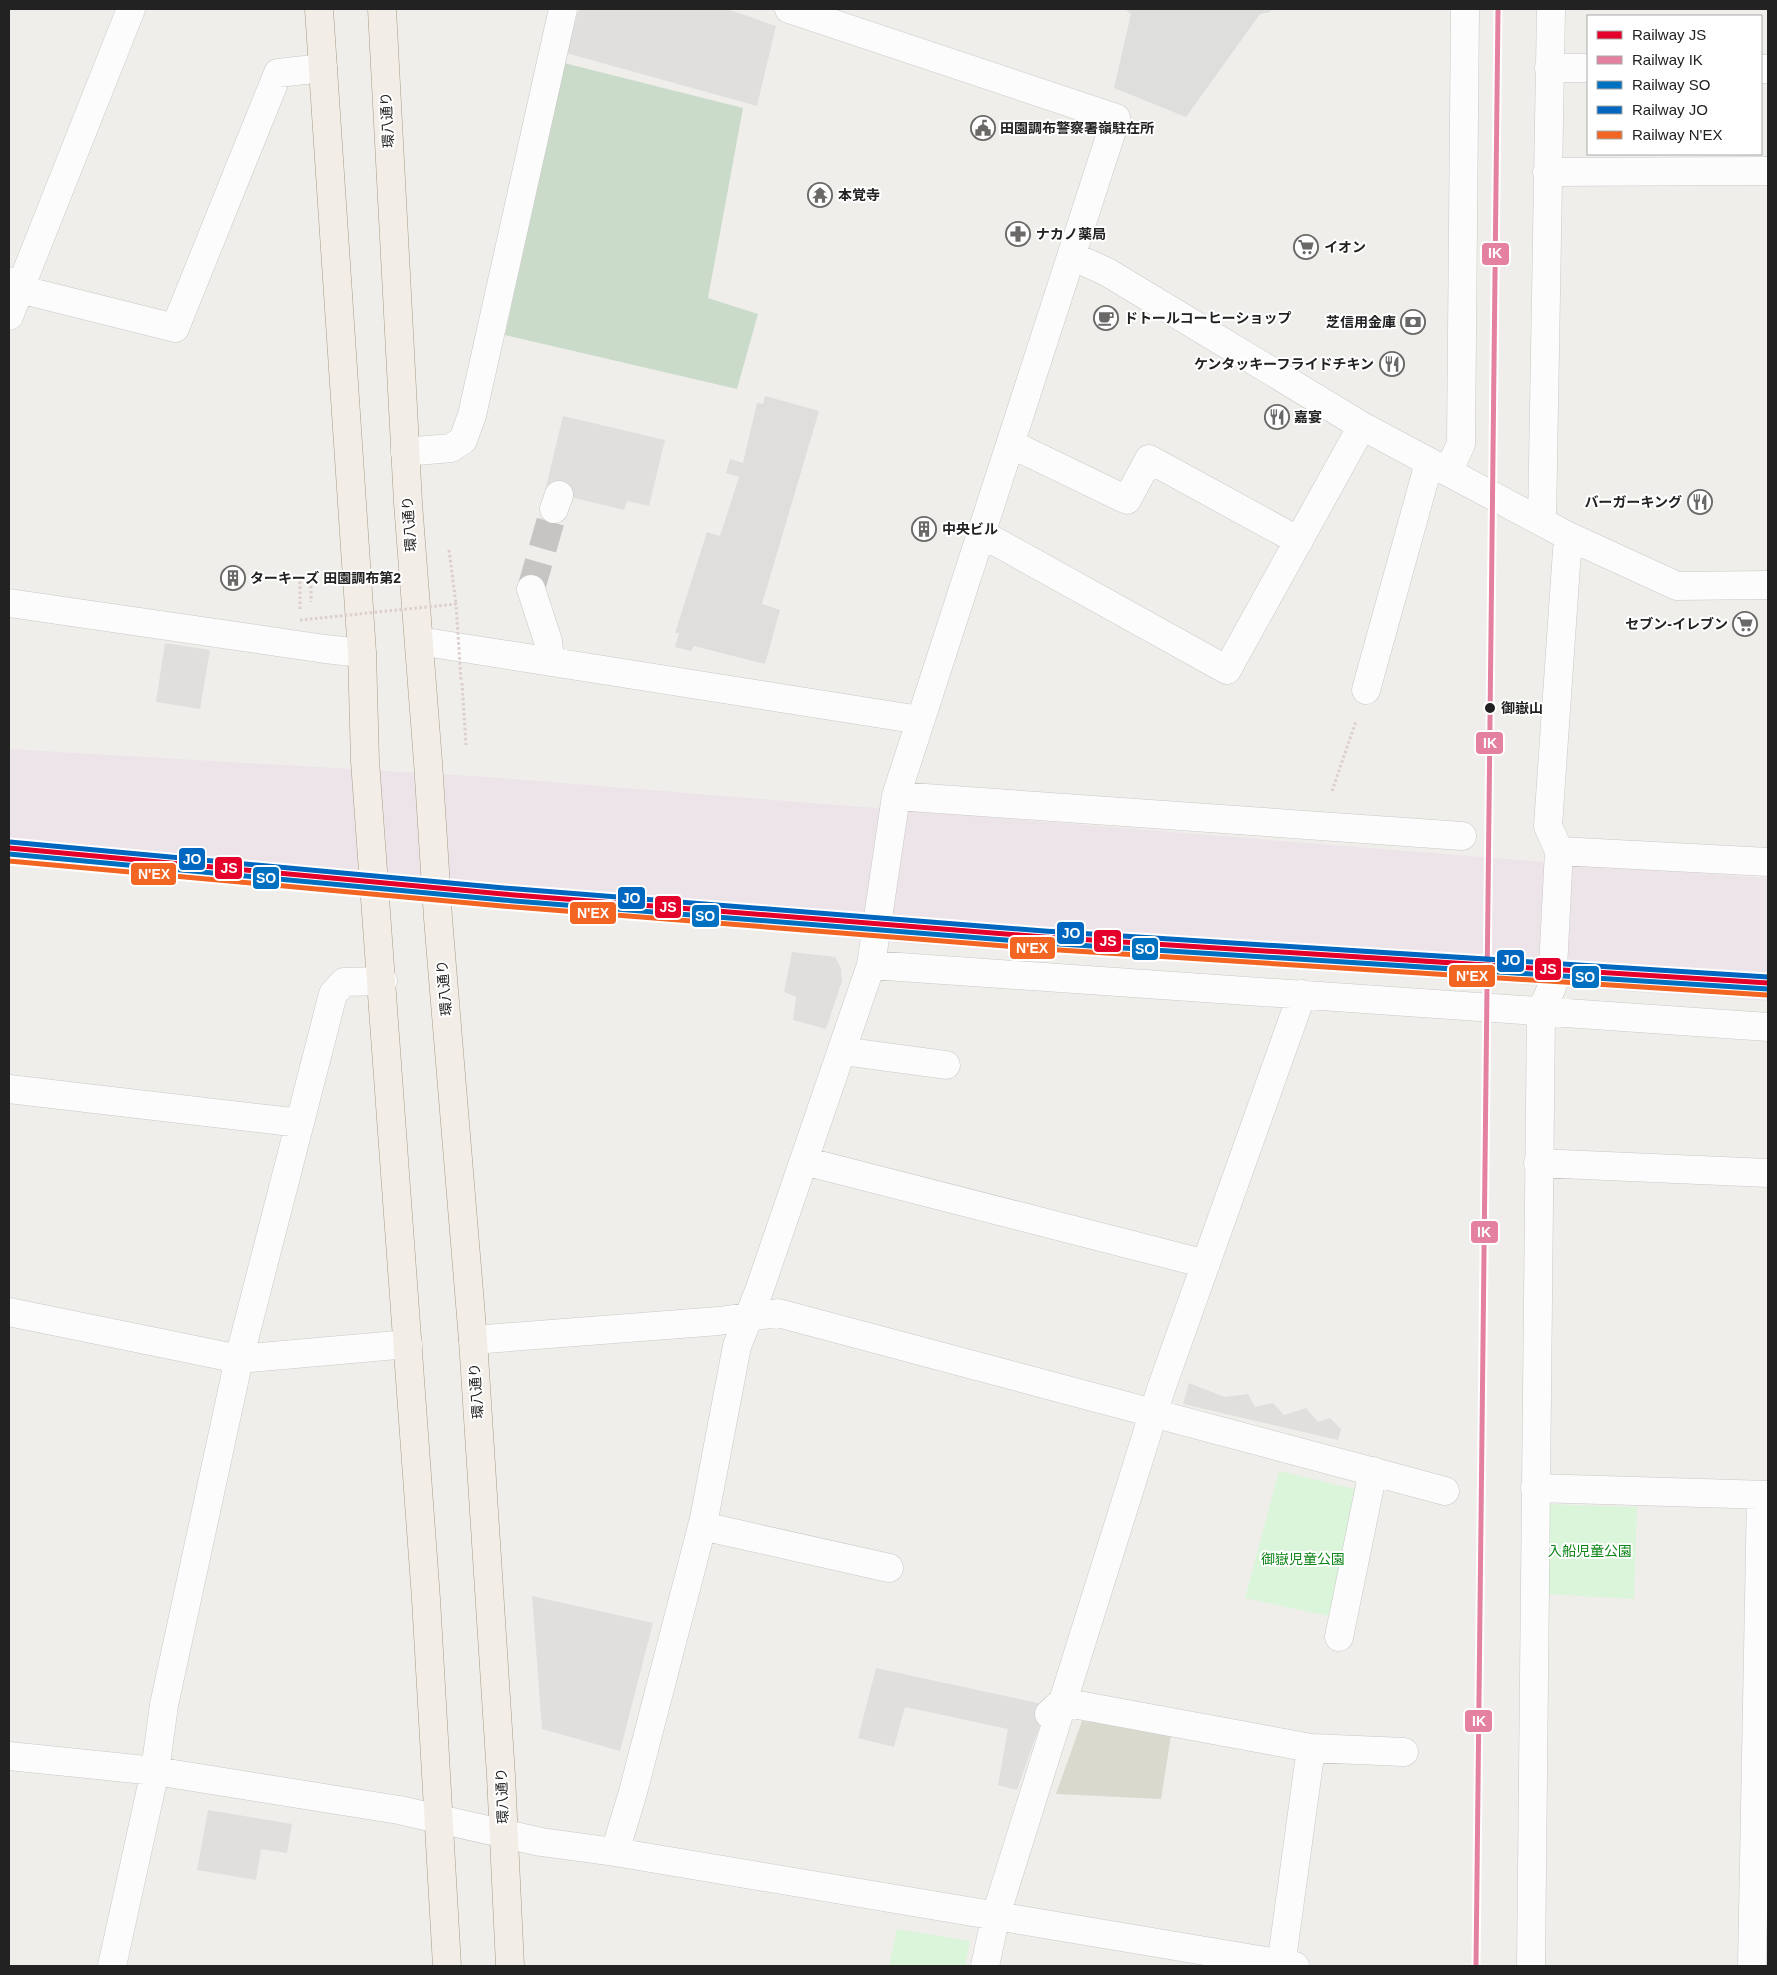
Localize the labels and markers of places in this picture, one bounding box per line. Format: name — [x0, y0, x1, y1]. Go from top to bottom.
public building icon: 田園調布警察署嶺駐在所 — [970, 115, 996, 141]
place label: 田園調布警察署嶺駐在所 — [1000, 120, 1154, 136]
temple icon: 本覚寺 — [807, 182, 833, 208]
place label: 本覚寺 — [838, 187, 880, 203]
pharmacy icon: ナカノ薬局 — [1005, 221, 1031, 247]
place label: ナカノ薬局 — [1036, 226, 1106, 242]
supermarket icon: イオン — [1293, 234, 1319, 260]
place label: イオン — [1324, 239, 1366, 255]
cafe icon: ドトールコーヒーショップ — [1093, 305, 1119, 331]
bank icon: 芝信用金庫 — [1400, 309, 1426, 335]
place label: ドトールコーヒーショップ — [1124, 310, 1291, 326]
place label: 芝信用金庫 — [1326, 314, 1396, 330]
restaurant icon: ケンタッキーフライドチキン — [1379, 351, 1405, 377]
place label: ケンタッキーフライドチキン — [1194, 356, 1374, 372]
restaurant icon: 嘉宴 — [1264, 404, 1290, 430]
place label: 嘉宴 — [1294, 409, 1322, 425]
restaurant icon: バーガーキング — [1687, 489, 1713, 515]
place label: バーガーキング — [1584, 494, 1682, 510]
building icon: 中央ビル — [911, 516, 937, 542]
place label: 中央ビル — [942, 521, 998, 537]
building icon: ターキーズ 田園調布第2 — [220, 565, 246, 591]
place label: ターキーズ 田園調布第2 — [250, 570, 401, 586]
supermarket icon: セブン-イレブン — [1732, 611, 1758, 637]
place label: セブン-イレブン — [1625, 616, 1728, 632]
place label: 御嶽山 — [1501, 700, 1543, 716]
marker: 御嶽山 — [1483, 701, 1497, 715]

